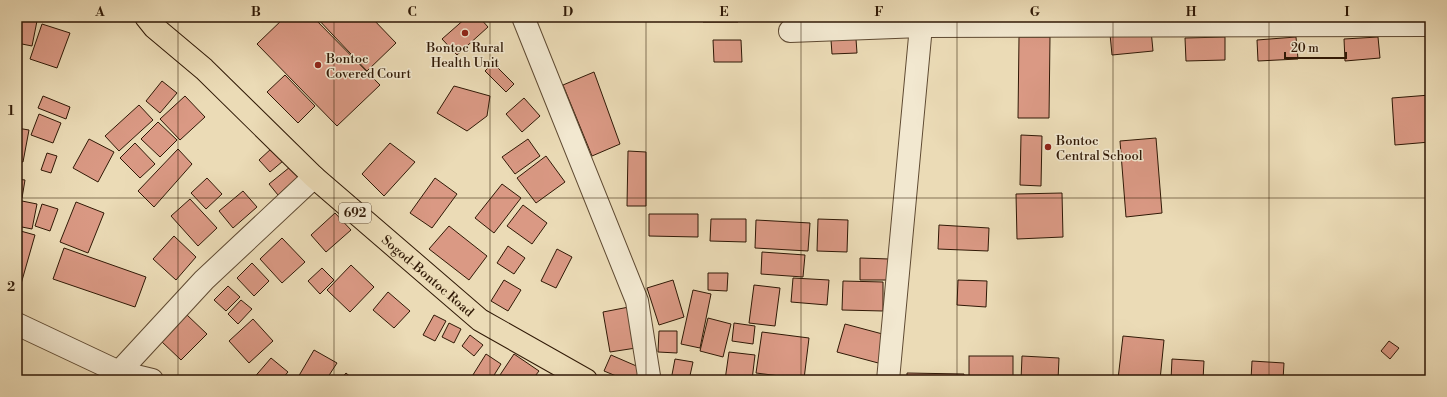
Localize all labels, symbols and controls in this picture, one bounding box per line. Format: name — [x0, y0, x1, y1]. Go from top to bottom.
text: A — [94, 4, 105, 20]
text: B — [251, 4, 261, 20]
text: C — [407, 4, 417, 20]
text: D — [563, 4, 573, 20]
text: E — [719, 4, 729, 20]
text: F — [874, 4, 884, 20]
text: G — [1030, 4, 1041, 20]
text: H — [1186, 4, 1197, 20]
text: I — [1344, 4, 1350, 20]
marker: Bontoc Rural Health Unit — [460, 28, 470, 38]
scale bar — [1285, 34, 1346, 60]
place label: Bontoc Rural Health Unit — [425, 40, 504, 71]
text: 20 m — [1291, 41, 1319, 56]
place label: Bontoc Covered Court — [325, 51, 412, 82]
marker: Bontoc Covered Court — [313, 60, 323, 70]
text: 1 — [8, 103, 15, 119]
place label: Bontoc Central School — [1055, 133, 1143, 164]
marker: Bontoc Central School — [1043, 142, 1053, 152]
road number: 692 — [339, 203, 371, 223]
street label: Sogod-Bontoc Road — [378, 232, 477, 321]
text: 2 — [7, 279, 15, 295]

